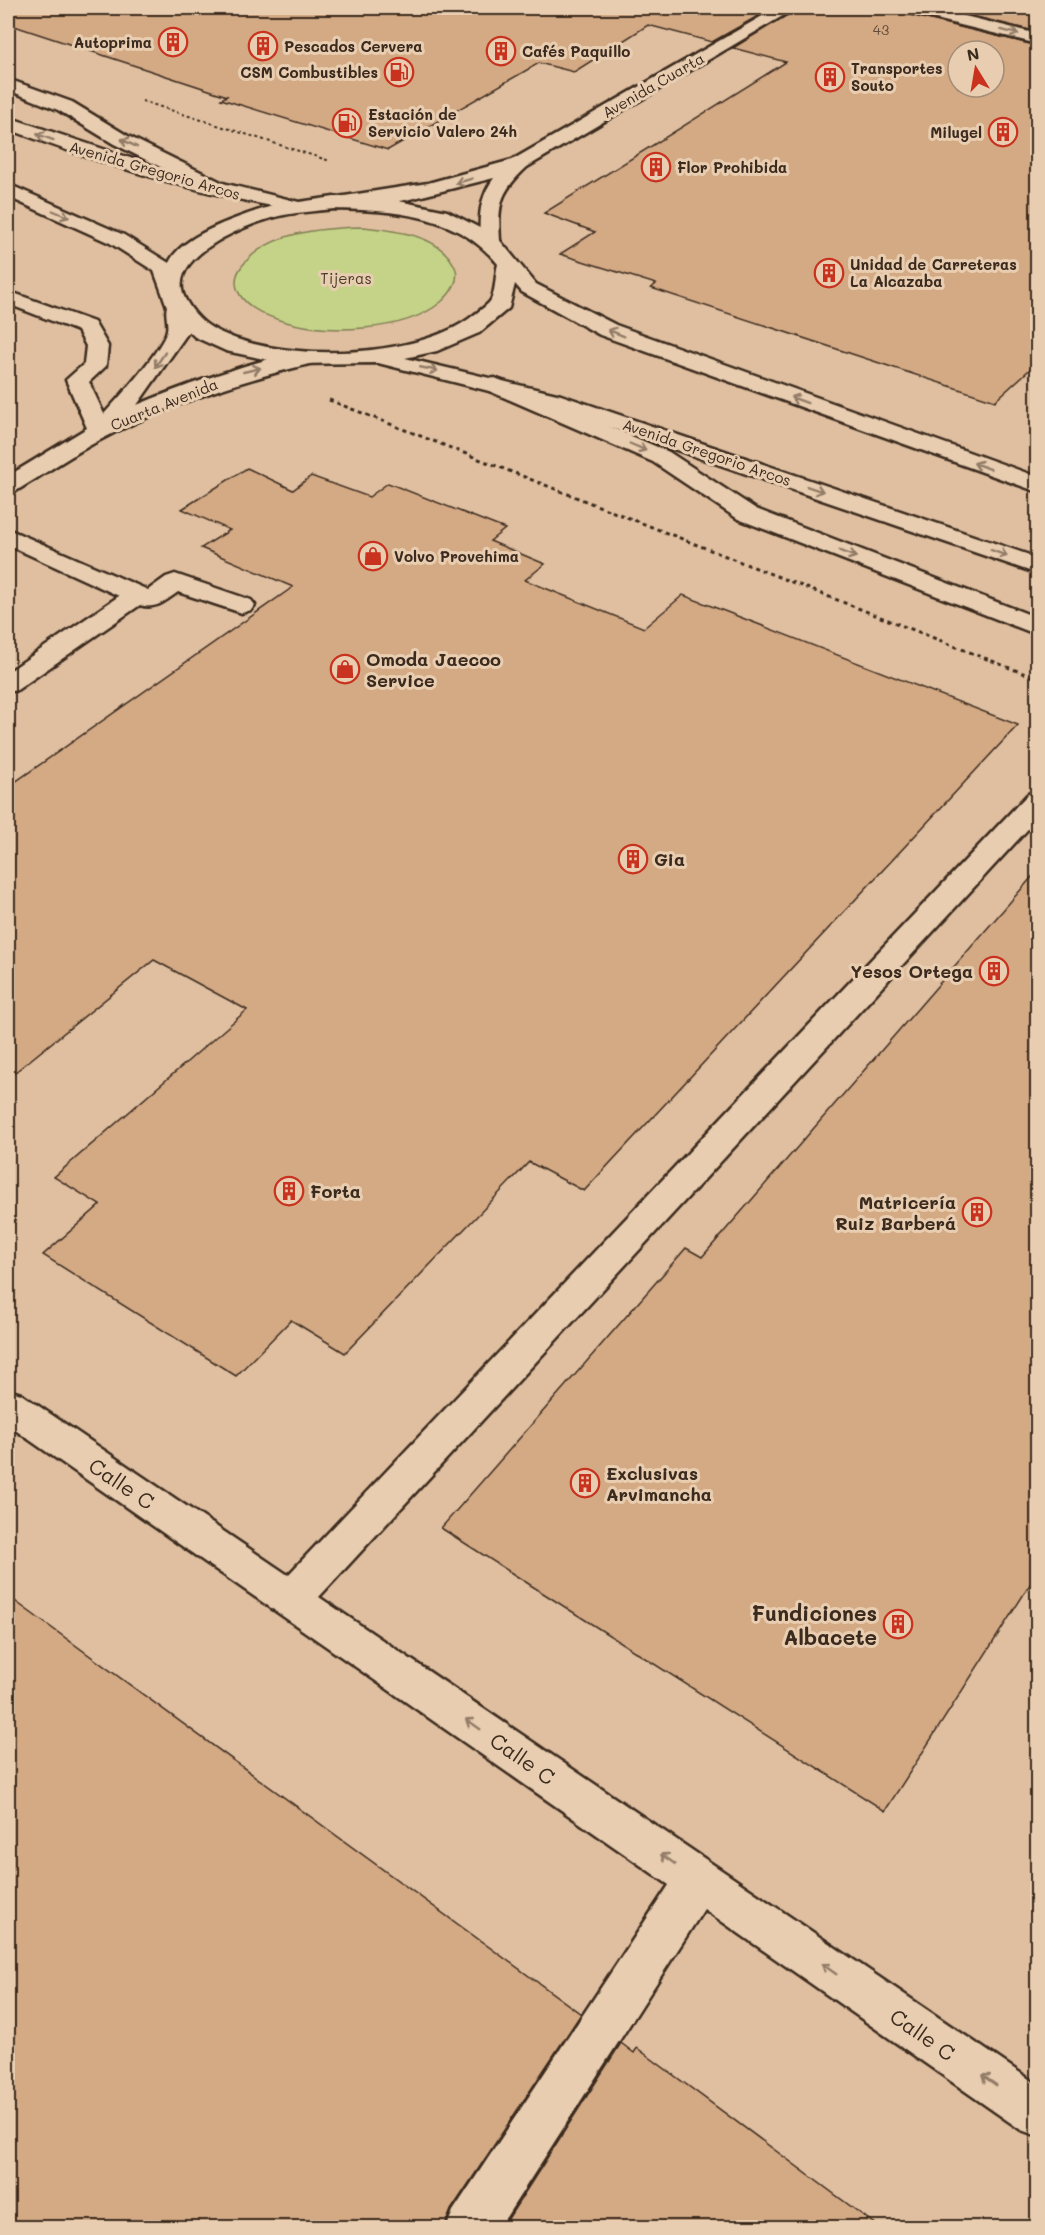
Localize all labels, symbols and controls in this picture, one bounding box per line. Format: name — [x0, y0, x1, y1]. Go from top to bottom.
house number: 43 — [873, 20, 889, 39]
building icon: Autoprima — [157, 26, 189, 58]
one-way arrow — [1000, 27, 1019, 38]
building icon: Pescados Cervera — [247, 30, 279, 62]
place label: Autoprima — [74, 32, 152, 52]
building icon: Cafés Paquillo — [485, 35, 517, 67]
place label: Pescados Cervera — [284, 36, 422, 56]
north arrow — [946, 39, 1006, 99]
place label: Cafés Paquillo — [522, 41, 630, 61]
text: N — [965, 42, 981, 65]
street label: Avenida Cuarta — [598, 48, 708, 122]
fuel station icon: CSM Combustibles — [383, 56, 415, 88]
place label: Transportes Souto — [851, 58, 943, 95]
building icon: Transportes Souto — [814, 61, 846, 93]
place label: CSM Combustibles — [240, 62, 378, 82]
place label: Estación de Servicio Valero 24h — [368, 104, 517, 141]
fuel station icon: Estación de Servicio Valero 24h — [331, 107, 363, 139]
building icon: Milugel — [987, 116, 1019, 148]
place label: Milugel — [930, 122, 982, 142]
one-way arrow — [36, 131, 55, 142]
street label: Avenida Gregorio Arcos — [67, 136, 243, 204]
one-way arrow — [120, 137, 138, 149]
building icon: Flor Prohibida — [640, 151, 672, 183]
place label: Flor Prohibida — [677, 157, 787, 177]
one-way arrow — [455, 176, 474, 187]
one-way arrow — [51, 209, 70, 220]
place label: Unidad de Carreteras La Alcazaba — [850, 254, 1017, 291]
building icon: Unidad de Carreteras La Alcazaba — [813, 257, 845, 289]
park label: Tijeras — [320, 268, 372, 288]
one-way arrow — [607, 327, 625, 338]
one-way arrow — [154, 351, 166, 368]
one-way arrow — [242, 364, 261, 376]
one-way arrow — [419, 364, 438, 375]
street label: Cuarta Avenida — [107, 373, 221, 435]
one-way arrow — [790, 394, 808, 405]
street label: Avenida Gregorio Arcos — [620, 414, 794, 490]
one-way arrow — [628, 442, 646, 453]
one-way arrow — [973, 459, 992, 470]
one-way arrow — [805, 484, 824, 495]
shop icon: Volvo Provehima — [357, 540, 389, 572]
place label: Volvo Provehima — [394, 546, 519, 566]
one-way arrow — [838, 549, 857, 560]
one-way arrow — [990, 549, 1008, 560]
place label: Omoda Jaecoo Service — [366, 647, 501, 692]
shop icon: Omoda Jaecoo Service — [329, 653, 361, 685]
building icon: Gia — [617, 843, 649, 875]
place label: Gia — [654, 847, 685, 871]
building icon: Yesos Ortega — [978, 955, 1010, 987]
place label: Yesos Ortega — [850, 959, 973, 983]
building icon: Forta — [273, 1175, 305, 1207]
place label: Forta — [310, 1179, 361, 1203]
place label: Matricería Ruiz Barberá — [835, 1190, 956, 1235]
building icon: Matricería Ruiz Barberá — [961, 1196, 993, 1228]
street label: Calle C — [84, 1451, 160, 1515]
place label: Exclusivas Arvimancha — [606, 1461, 712, 1506]
building icon: Exclusivas Arvimancha — [569, 1467, 601, 1499]
place label: Fundiciones Albacete — [752, 1599, 877, 1650]
building icon: Fundiciones Albacete — [882, 1608, 914, 1640]
one-way arrow — [465, 1718, 482, 1730]
street label: Calle C — [485, 1726, 561, 1790]
one-way arrow — [660, 1853, 677, 1865]
one-way arrow — [821, 1963, 837, 1975]
street label: Calle C — [885, 2002, 961, 2066]
one-way arrow — [982, 2074, 998, 2086]

